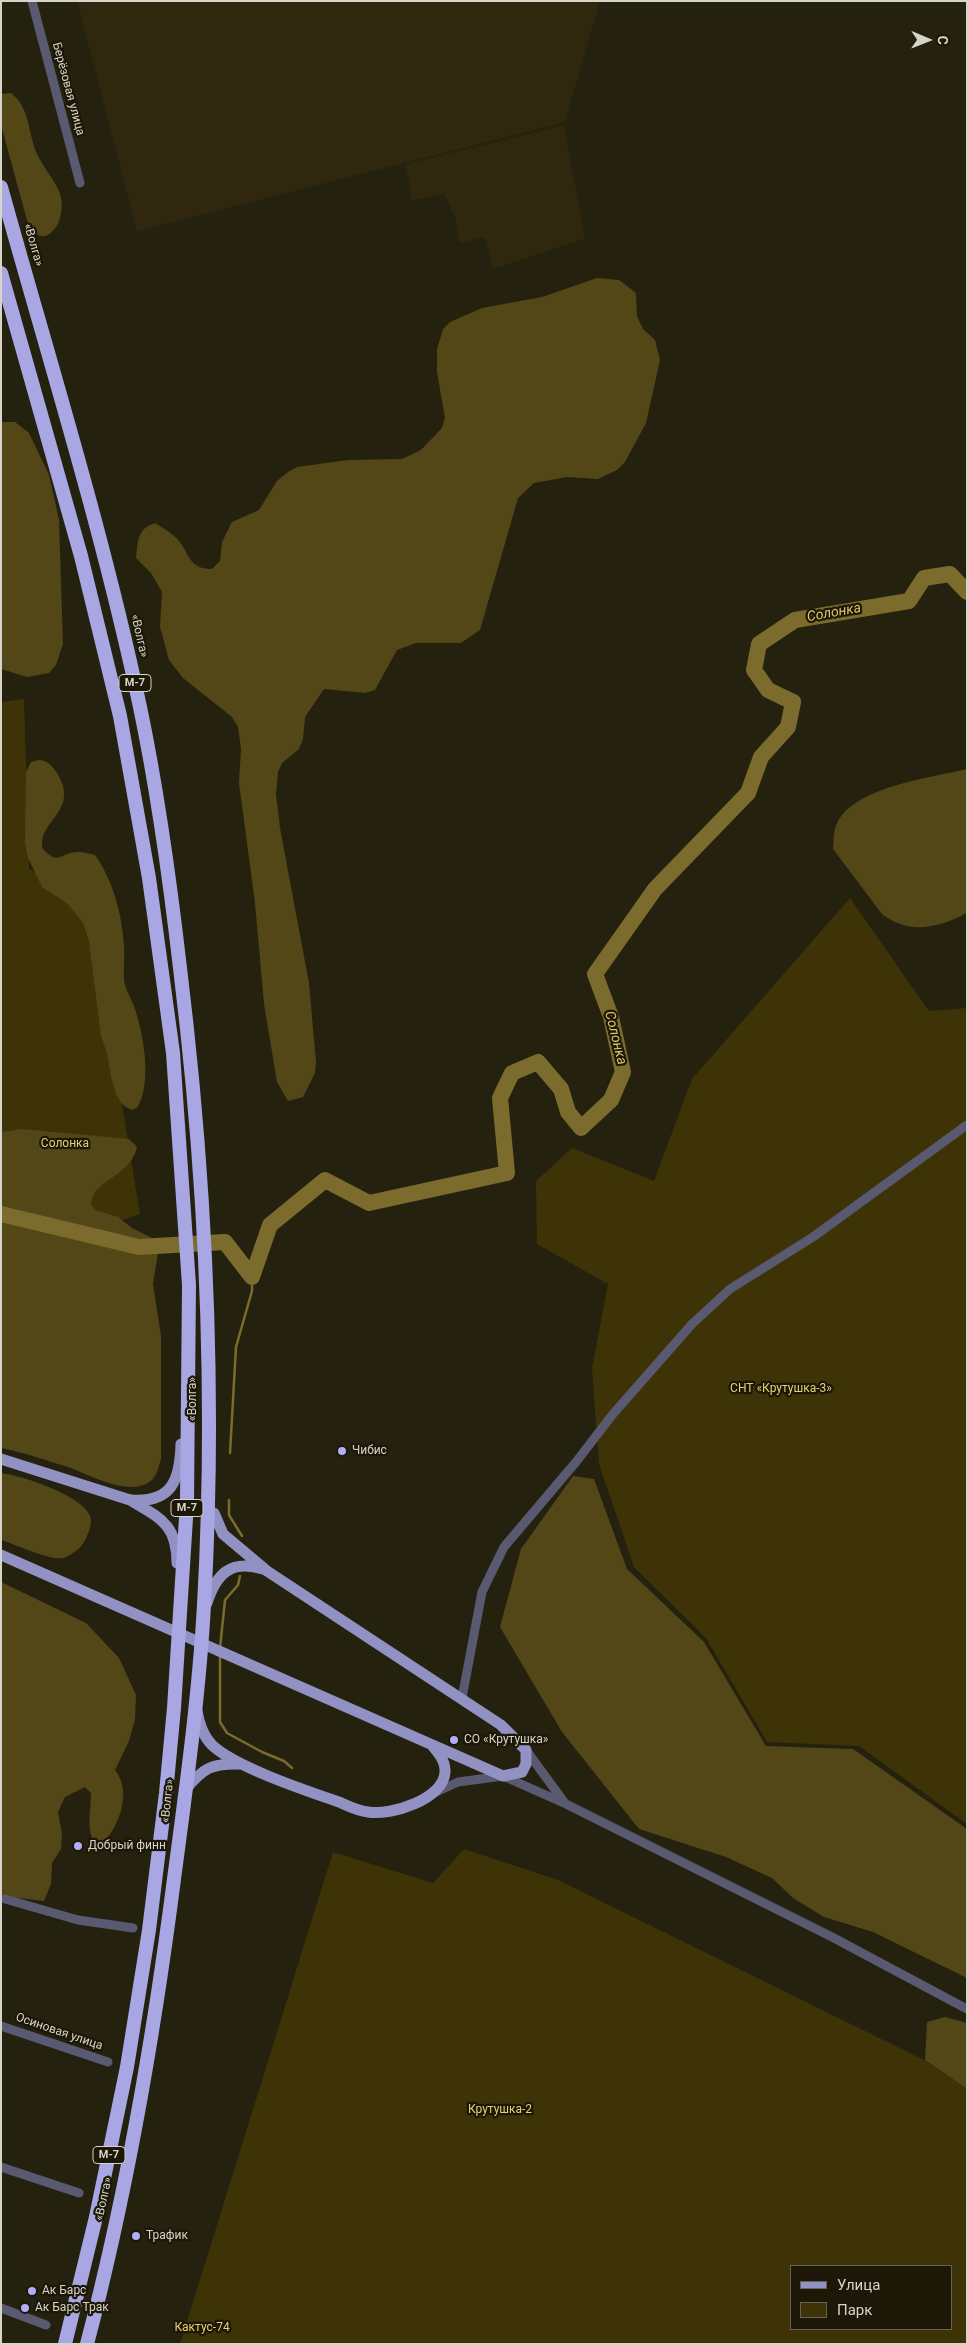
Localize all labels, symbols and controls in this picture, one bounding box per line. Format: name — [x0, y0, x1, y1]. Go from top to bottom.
north arrow — [903, 15, 953, 65]
text: С — [935, 36, 951, 45]
street label: Берёзовая улица — [49, 41, 87, 137]
street label: «Волга» — [20, 222, 46, 268]
water label: Солонка — [806, 600, 862, 626]
street label: «Волга» — [127, 613, 151, 659]
road number: М-7 — [119, 674, 151, 691]
water label: Солонка — [600, 1009, 630, 1067]
park label: Солонка — [41, 1137, 89, 1151]
street label: «Волга» — [186, 1377, 200, 1421]
park label: СНТ «Крутушка-3» — [730, 1382, 832, 1396]
place label: Чибис — [352, 1444, 387, 1458]
marker: Чибис — [336, 1445, 348, 1457]
road number: М-7 — [171, 1500, 203, 1516]
place label: СО «Крутушка» — [464, 1733, 548, 1747]
marker: СО «Крутушка» — [448, 1734, 460, 1746]
street label: «Волга» — [159, 1778, 177, 1824]
place label: Добрый финн — [88, 1839, 166, 1853]
marker: Добрый финн — [72, 1840, 84, 1852]
street label: Осиновая улица — [14, 2010, 104, 2054]
park label: Крутушка-2 — [468, 2103, 532, 2117]
road number: М-7 — [93, 2146, 125, 2164]
street label: «Волга» — [92, 2176, 116, 2222]
place label: Трафик — [146, 2229, 188, 2243]
marker: Трафик — [130, 2230, 142, 2242]
legend — [790, 2265, 953, 2330]
text: Улица — [837, 2276, 880, 2294]
place label: Ак Барс — [42, 2284, 86, 2298]
marker: Ак Барс — [26, 2285, 38, 2297]
place label: Ак Барс Трак — [35, 2301, 109, 2315]
text: Парк — [837, 2301, 872, 2319]
marker: Ак Барс Трак — [19, 2302, 31, 2314]
park label: Кактус-74 — [174, 2321, 230, 2335]

